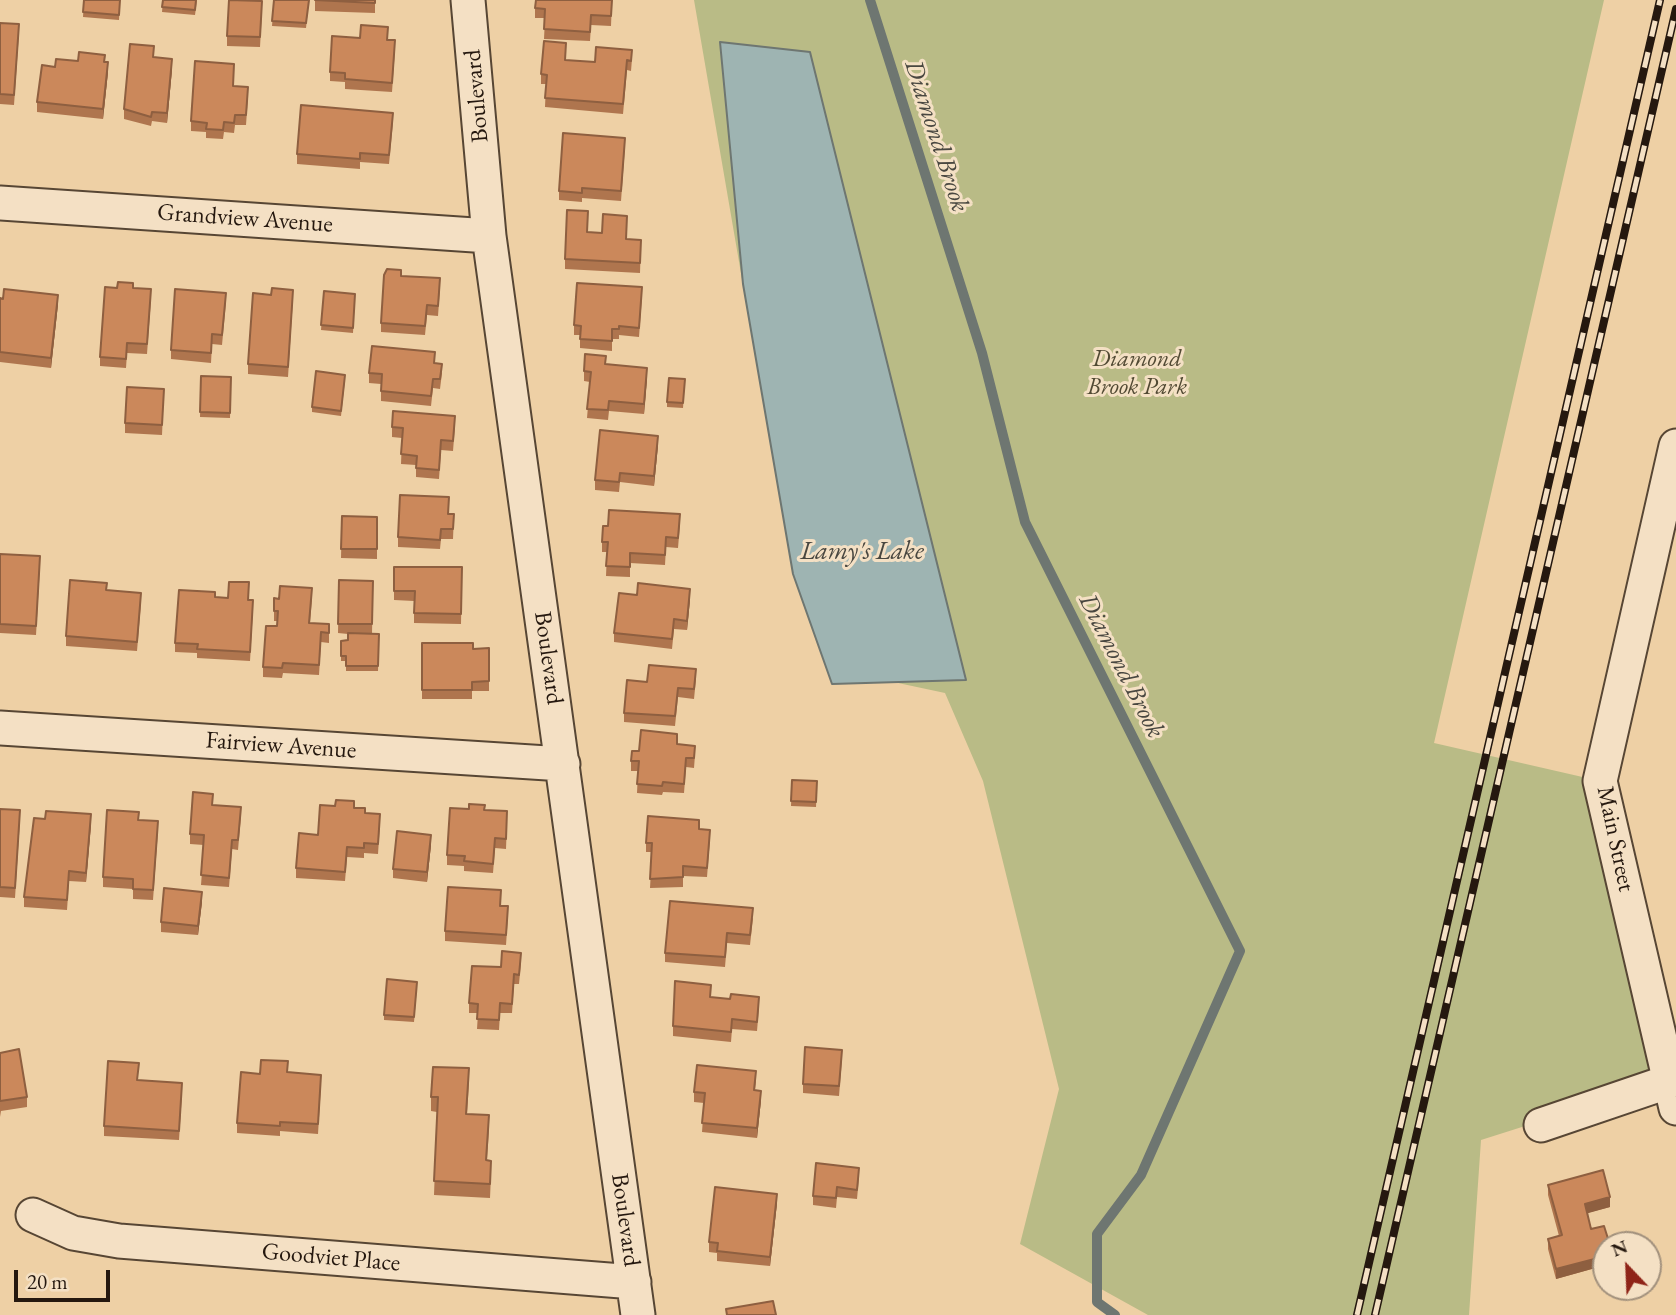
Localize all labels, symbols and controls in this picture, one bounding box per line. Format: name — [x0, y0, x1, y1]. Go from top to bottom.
street label: Boulevard — [459, 48, 495, 144]
water label: Diamond Brook — [897, 56, 975, 216]
street label: Grandview Avenue — [156, 199, 334, 239]
park label: Diamond Brook Park — [1087, 345, 1187, 401]
water label: Lamy's Lake — [800, 536, 924, 568]
water label: Diamond Brook — [1071, 589, 1171, 743]
street label: Boulevard — [527, 610, 569, 706]
street label: Fairview Avenue — [205, 726, 357, 766]
street label: Main Street — [1590, 784, 1640, 894]
street label: Boulevard — [604, 1172, 646, 1268]
north arrow — [1592, 1231, 1662, 1301]
text: N — [1607, 1234, 1631, 1263]
street label: Goodviet Place — [261, 1238, 401, 1278]
scale bar — [18, 1256, 114, 1300]
text: 20 m — [27, 1268, 68, 1295]

